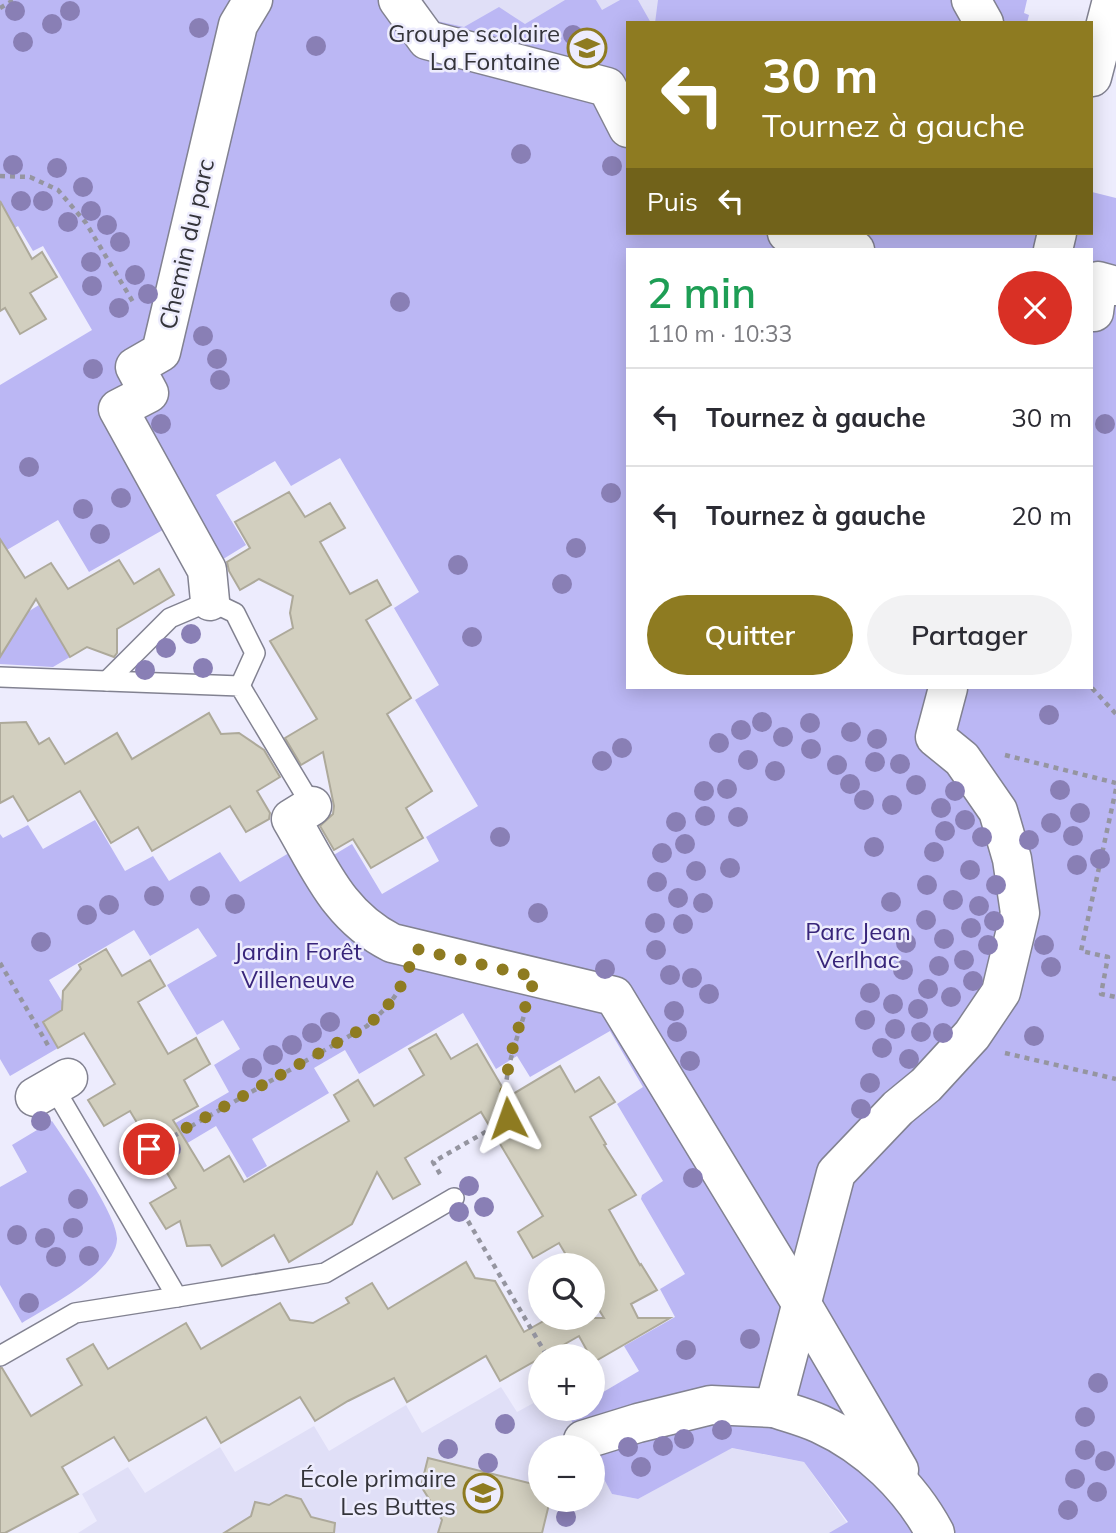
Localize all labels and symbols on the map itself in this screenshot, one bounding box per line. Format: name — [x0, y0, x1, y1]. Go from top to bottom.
place label: Groupe scolaire La Fontaine — [388, 18, 560, 76]
school or university icon: Groupe scolaire La Fontaine — [566, 27, 608, 69]
street label: Chemin du parc — [152, 155, 220, 332]
park label: Parc Jean Verlhac — [805, 916, 911, 974]
park label: Jardin Forêt Villeneuve — [234, 936, 362, 994]
position arrow — [471, 1081, 545, 1155]
pin — [119, 1119, 179, 1179]
place label: École primaire Les Buttes — [300, 1463, 456, 1521]
school or university icon: École primaire Les Buttes — [462, 1472, 504, 1514]

